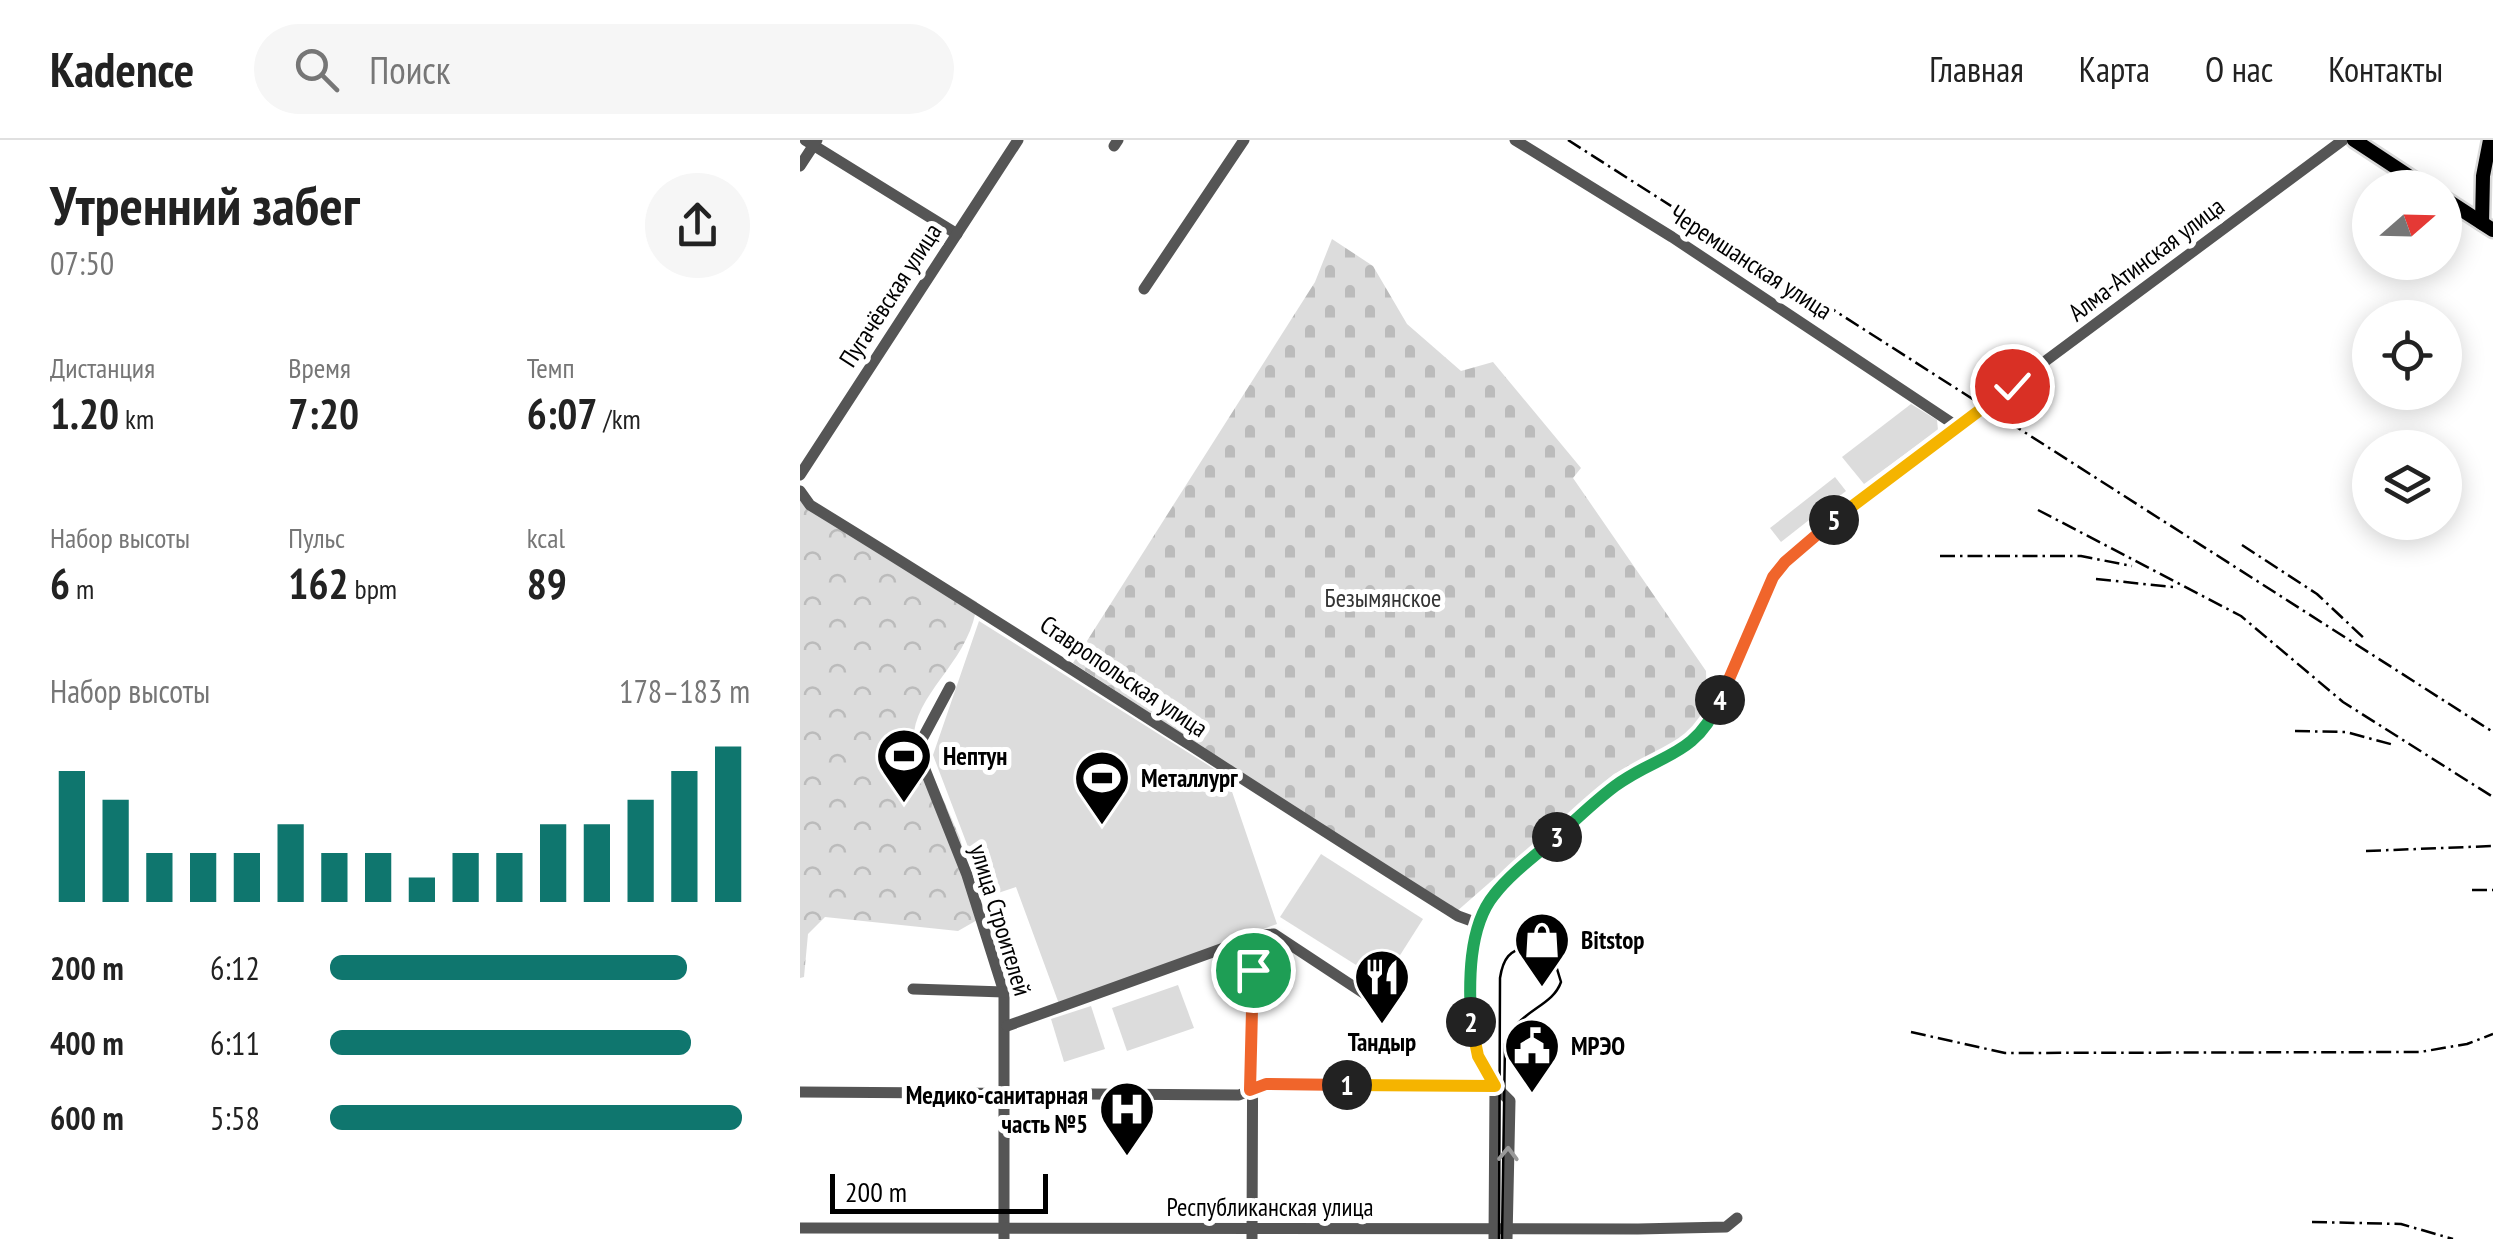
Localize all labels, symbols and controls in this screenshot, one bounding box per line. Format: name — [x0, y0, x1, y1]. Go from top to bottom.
search box — [254, 24, 954, 114]
text: Kadence — [50, 38, 194, 100]
icon: search — [289, 42, 344, 97]
text: Поиск — [369, 45, 451, 94]
text: Главная — [1929, 46, 2024, 92]
text: Карта — [2079, 46, 2150, 92]
text: О нас — [2205, 46, 2273, 92]
text: Контакты — [2328, 46, 2443, 92]
text: Утренний забег — [50, 169, 360, 240]
north arrow — [2352, 170, 2462, 280]
map controls — [2352, 170, 2462, 540]
button: share — [645, 173, 750, 278]
street label: Алма-Атинская улица — [2062, 190, 2230, 328]
street label: Черемшанская улица — [1664, 198, 1838, 326]
street label: Пугачёвская улица — [832, 217, 948, 373]
text: 07:50 — [50, 242, 114, 284]
button: locate — [2352, 300, 2462, 410]
pin — [1970, 344, 2055, 429]
text: Дистанция — [50, 349, 155, 386]
text: Время — [288, 349, 351, 386]
text: Темп — [527, 349, 575, 386]
icon: check — [1985, 359, 2040, 414]
text: 1.20 — [50, 386, 119, 441]
text: 7:20 — [288, 386, 359, 441]
text: 6:07 — [527, 386, 597, 441]
text: km — [119, 400, 154, 437]
text: /km — [597, 400, 641, 437]
button: layers — [2352, 430, 2462, 540]
pin: 5 — [1809, 495, 1859, 545]
text: 5 — [1827, 501, 1841, 538]
text: Набор высоты — [50, 519, 190, 556]
text: Пульс — [288, 519, 345, 556]
text: kcal — [527, 519, 565, 556]
text: 6 — [50, 556, 70, 611]
text: 162 — [288, 556, 349, 611]
text: 89 — [527, 556, 567, 611]
text: m — [70, 570, 94, 607]
text: bpm — [349, 570, 397, 607]
park label: Безымянское — [1325, 582, 1441, 614]
street label: Ставропольская улица — [1034, 608, 1214, 744]
text: Набор высоты — [50, 670, 210, 712]
text: 178–183 m — [619, 670, 750, 712]
pin: 4 — [1695, 675, 1745, 725]
text: 4 — [1713, 681, 1727, 718]
sports icon: Нептун — [874, 726, 934, 805]
place label: Нептун — [943, 740, 1007, 772]
sports icon: Металлург — [1072, 748, 1132, 827]
place label: Металлург — [1141, 762, 1238, 794]
pin: 3 — [1532, 812, 1582, 862]
text: 3 — [1550, 818, 1564, 855]
street label: улица Строителей — [963, 840, 1039, 1000]
shop icon: Bitstop — [1512, 910, 1572, 989]
place label: Bitstop — [1581, 924, 1644, 956]
pin — [1211, 928, 1296, 1013]
icon: arrive — [1226, 943, 1281, 998]
text: 200 m — [50, 947, 124, 989]
text: 6:12 — [210, 947, 260, 989]
restaurant icon: Тандыр — [1352, 947, 1412, 1026]
pin: 2 — [1446, 997, 1496, 1047]
text: 2 — [1464, 1003, 1478, 1040]
public building icon: МРЭО — [1502, 1016, 1562, 1095]
text: 400 m — [50, 1022, 124, 1064]
text: 6:11 — [210, 1022, 260, 1064]
place label: Тандыр — [1348, 1026, 1416, 1058]
place label: МРЭО — [1571, 1030, 1625, 1062]
pin: 1 — [1322, 1060, 1372, 1110]
text: 1 — [1340, 1066, 1354, 1103]
place label: Медико-санитарная часть №5 — [906, 1079, 1088, 1140]
hospital icon: Медико-санитарная часть №5 — [1097, 1079, 1157, 1158]
text: 600 m — [50, 1097, 124, 1139]
text: 5:58 — [210, 1097, 260, 1139]
one-way arrow — [1498, 1146, 1519, 1162]
scale bar — [830, 1169, 1048, 1214]
text: 200 m — [845, 1173, 907, 1210]
street label: Республиканская улица — [1167, 1191, 1373, 1223]

